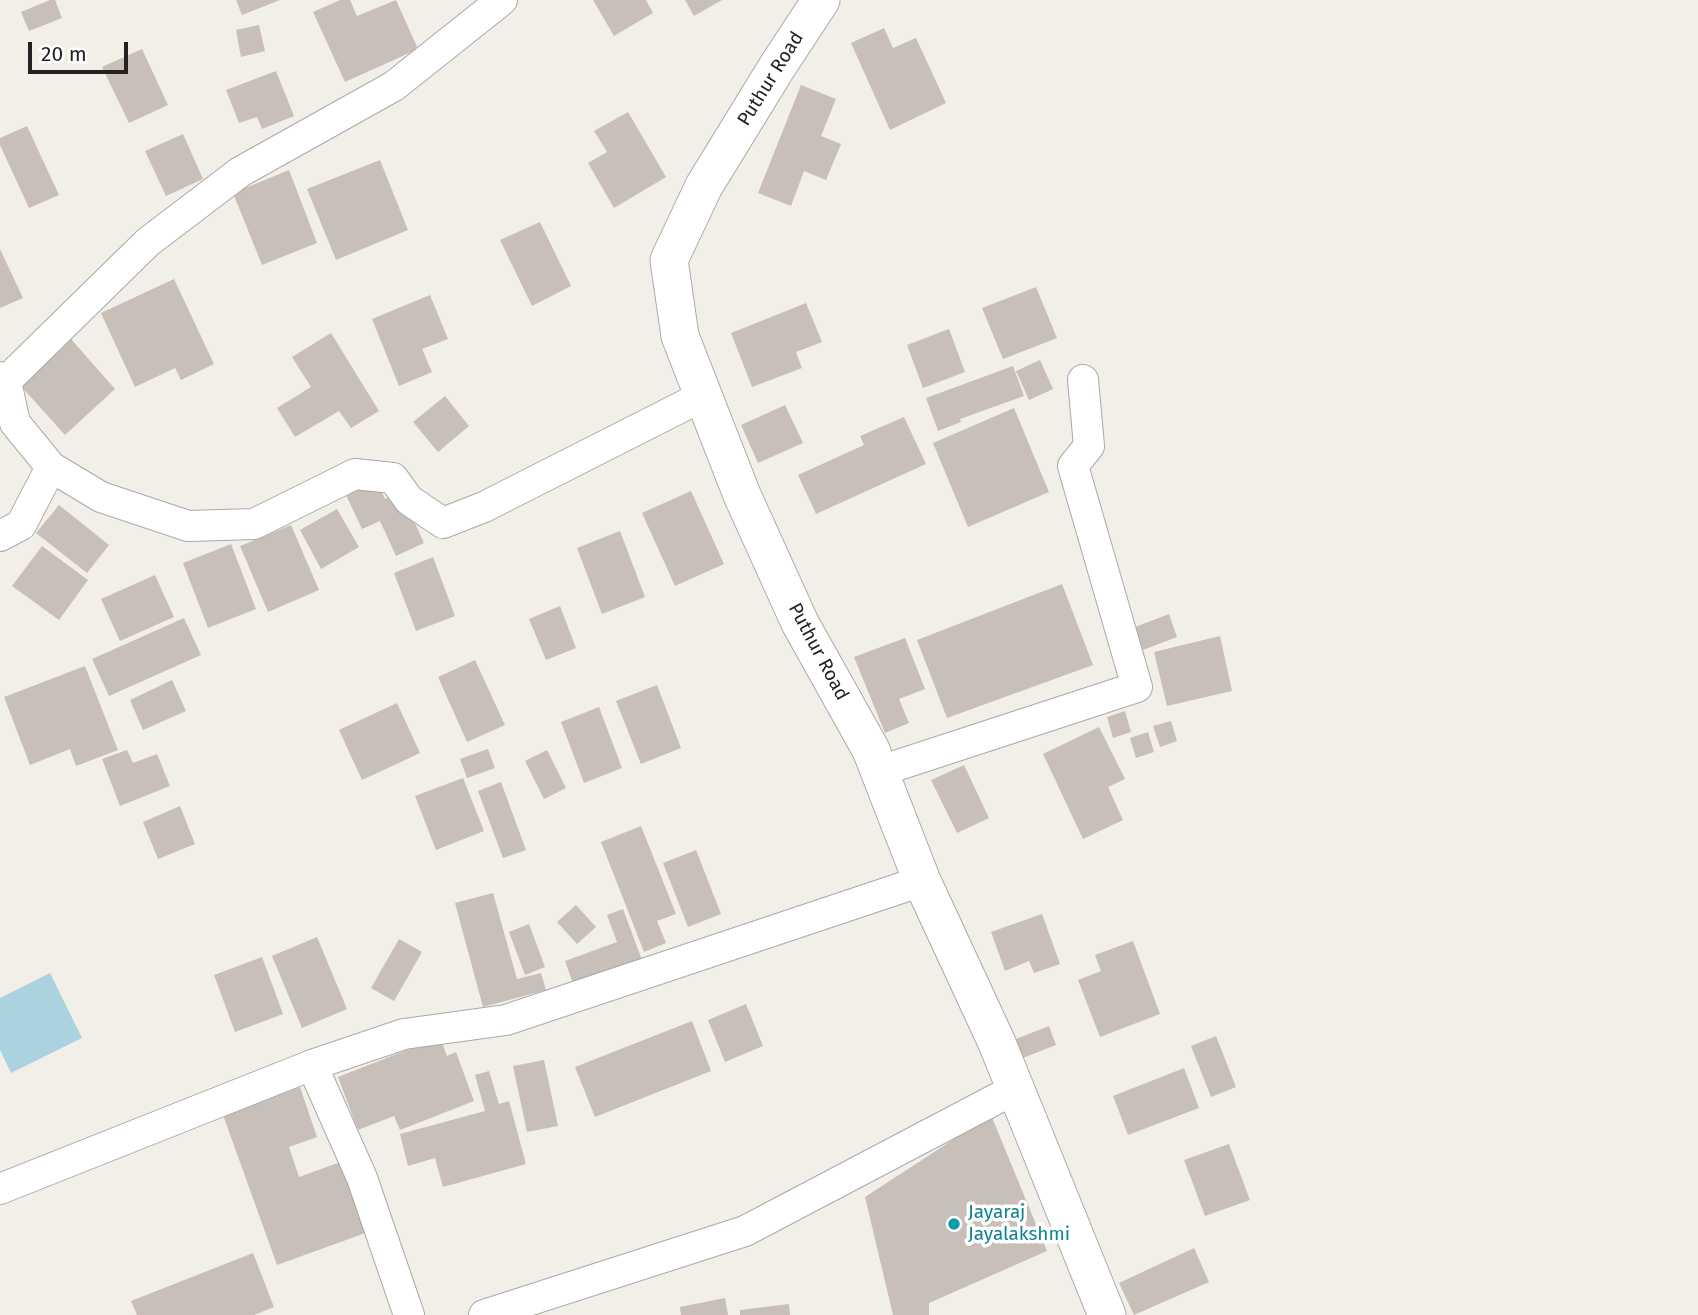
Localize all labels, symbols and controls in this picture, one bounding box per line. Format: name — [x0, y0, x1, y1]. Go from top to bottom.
scale bar — [32, 28, 131, 72]
street label: Puthur Road — [733, 28, 809, 130]
text: 20 m — [41, 41, 87, 67]
street label: Puthur Road — [783, 599, 853, 705]
place label: Jayaraj Jayalakshmi — [968, 1202, 1070, 1246]
marker: Jayaraj Jayalakshmi — [946, 1216, 962, 1232]

